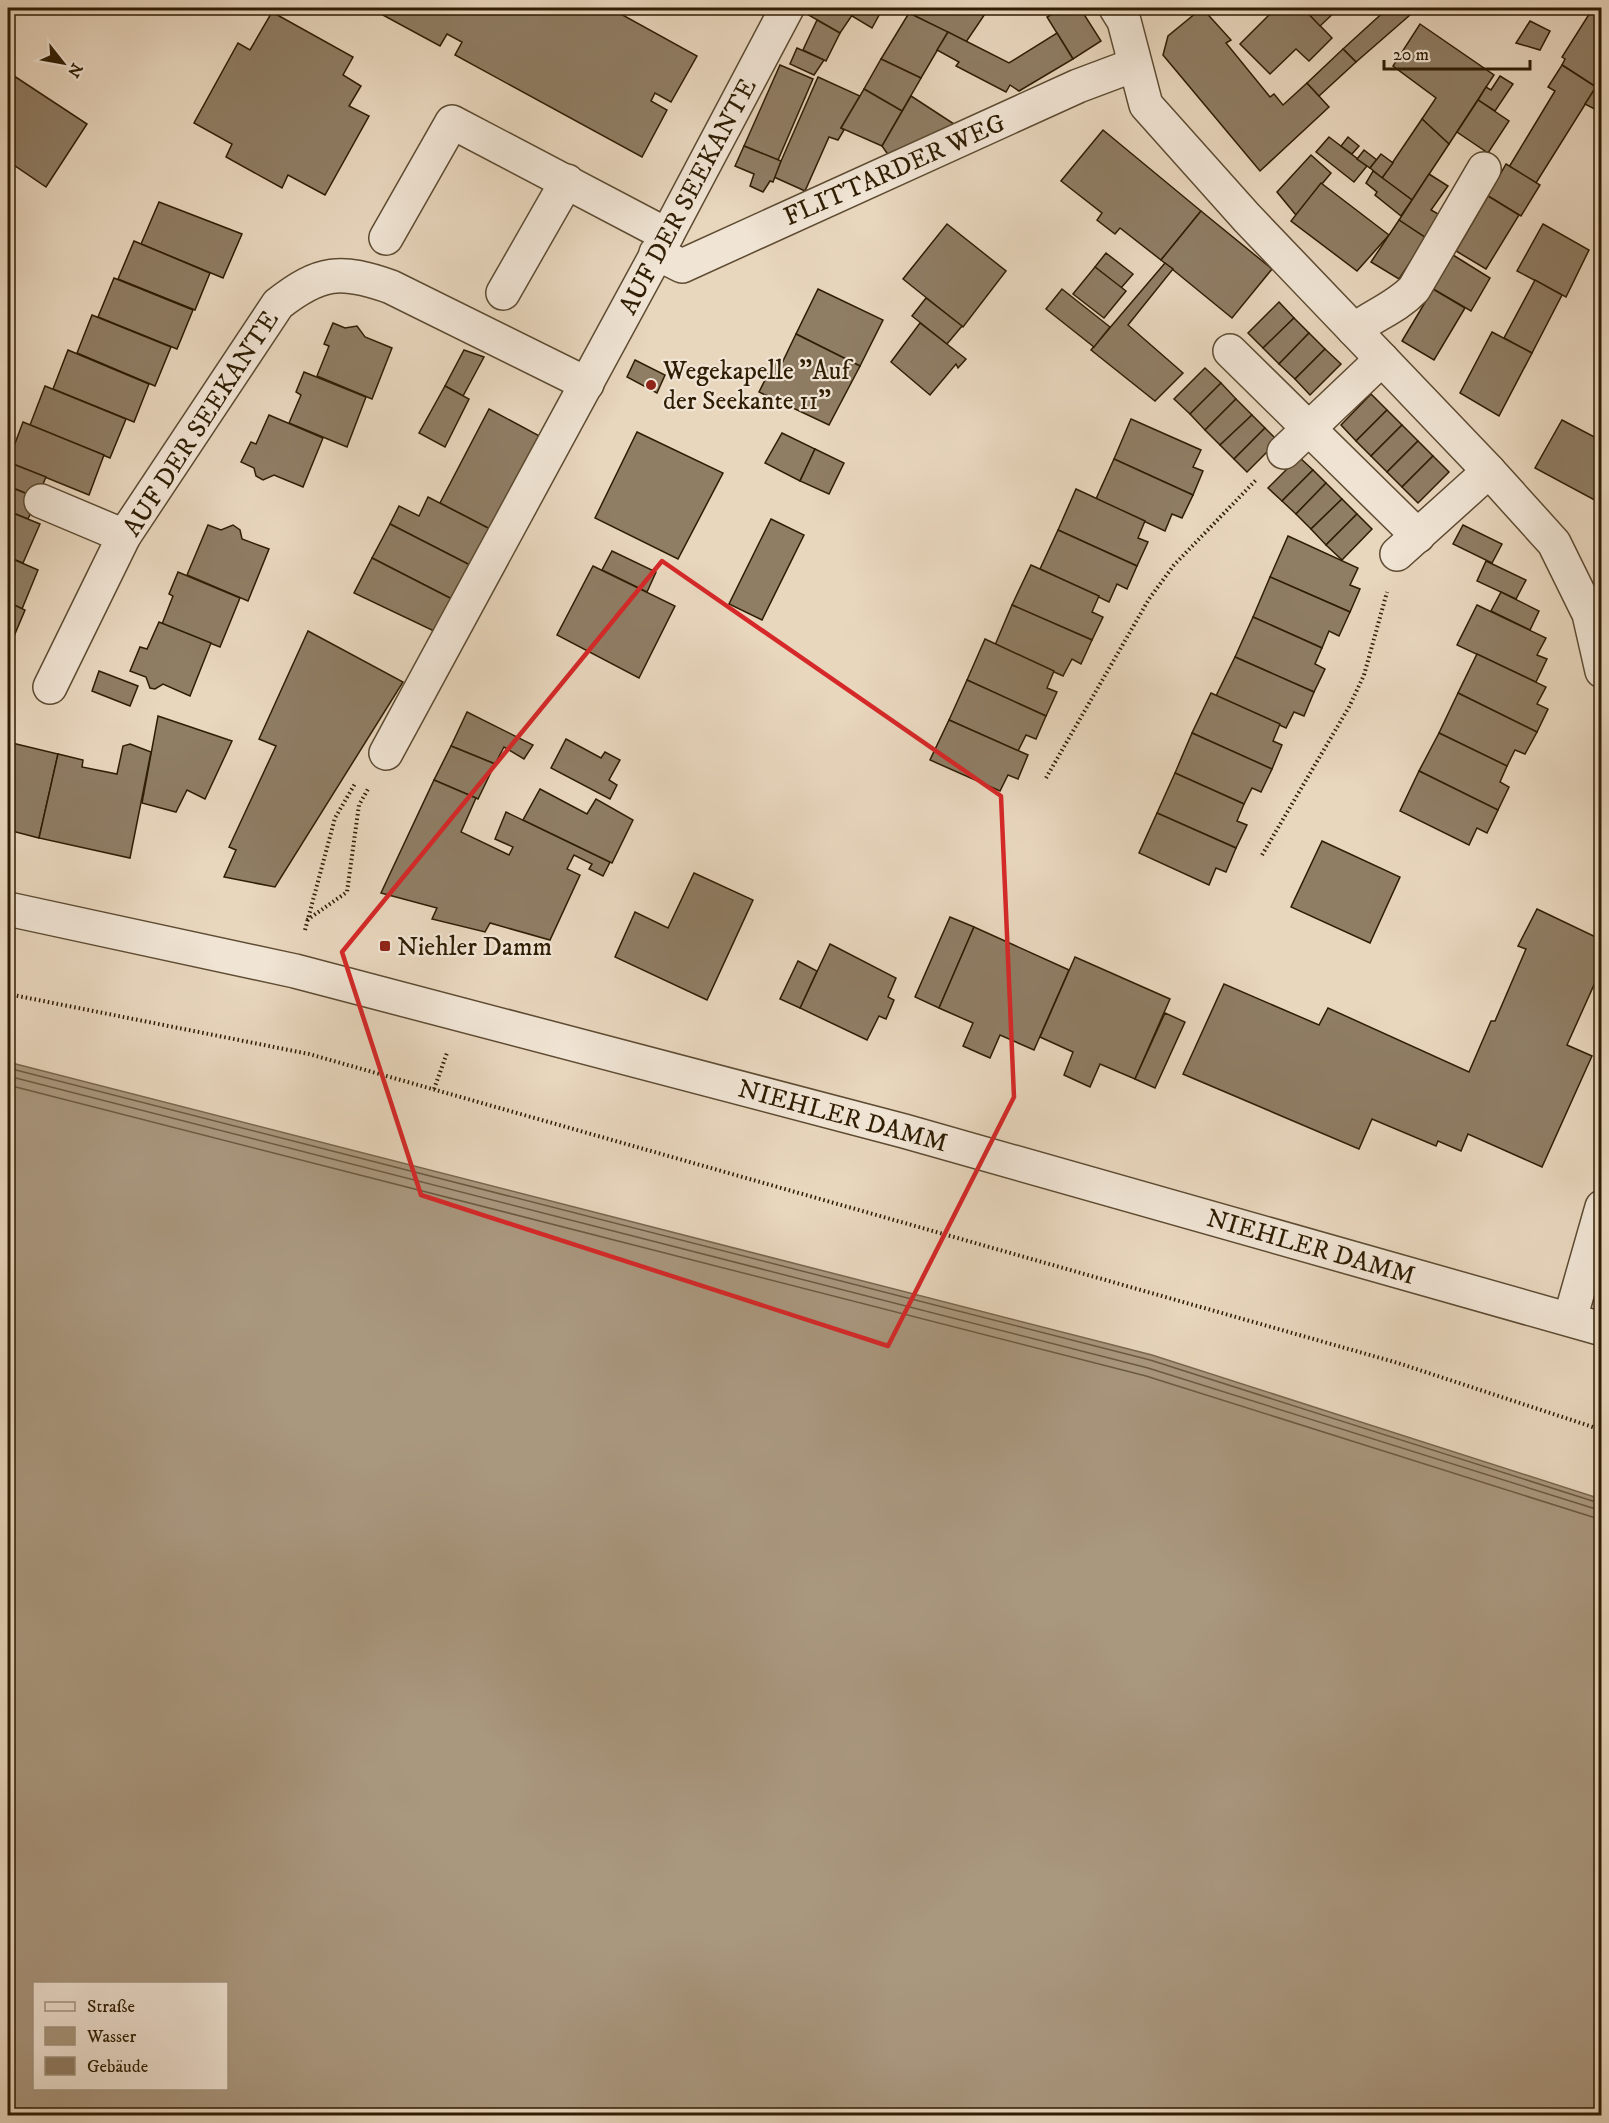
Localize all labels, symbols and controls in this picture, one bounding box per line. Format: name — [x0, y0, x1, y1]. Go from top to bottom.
north arrow — [33, 33, 93, 93]
scale bar — [1384, 33, 1530, 71]
text: 20 m — [1393, 44, 1429, 66]
text: N — [63, 59, 87, 81]
street label: AUF DER SEEKANTE — [612, 73, 765, 320]
street label: FLITTARDER WEG — [779, 107, 1011, 234]
street label: AUF DER SEEKANTE — [116, 305, 287, 543]
place label: Wegekapelle "Auf der Seekante 11" — [662, 355, 853, 418]
marker: Wegekapelle "Auf der Seekante 11" — [644, 378, 658, 392]
place label: Niehler Damm — [397, 931, 552, 964]
marker: Niehler Damm — [378, 939, 392, 953]
street label: NIEHLER DAMM — [734, 1073, 951, 1160]
street label: NIEHLER DAMM — [1202, 1202, 1419, 1293]
legend — [33, 1982, 228, 2090]
text: Straße — [87, 1996, 135, 2018]
text: Wasser — [86, 2026, 137, 2048]
text: Gebäude — [87, 2056, 148, 2078]

